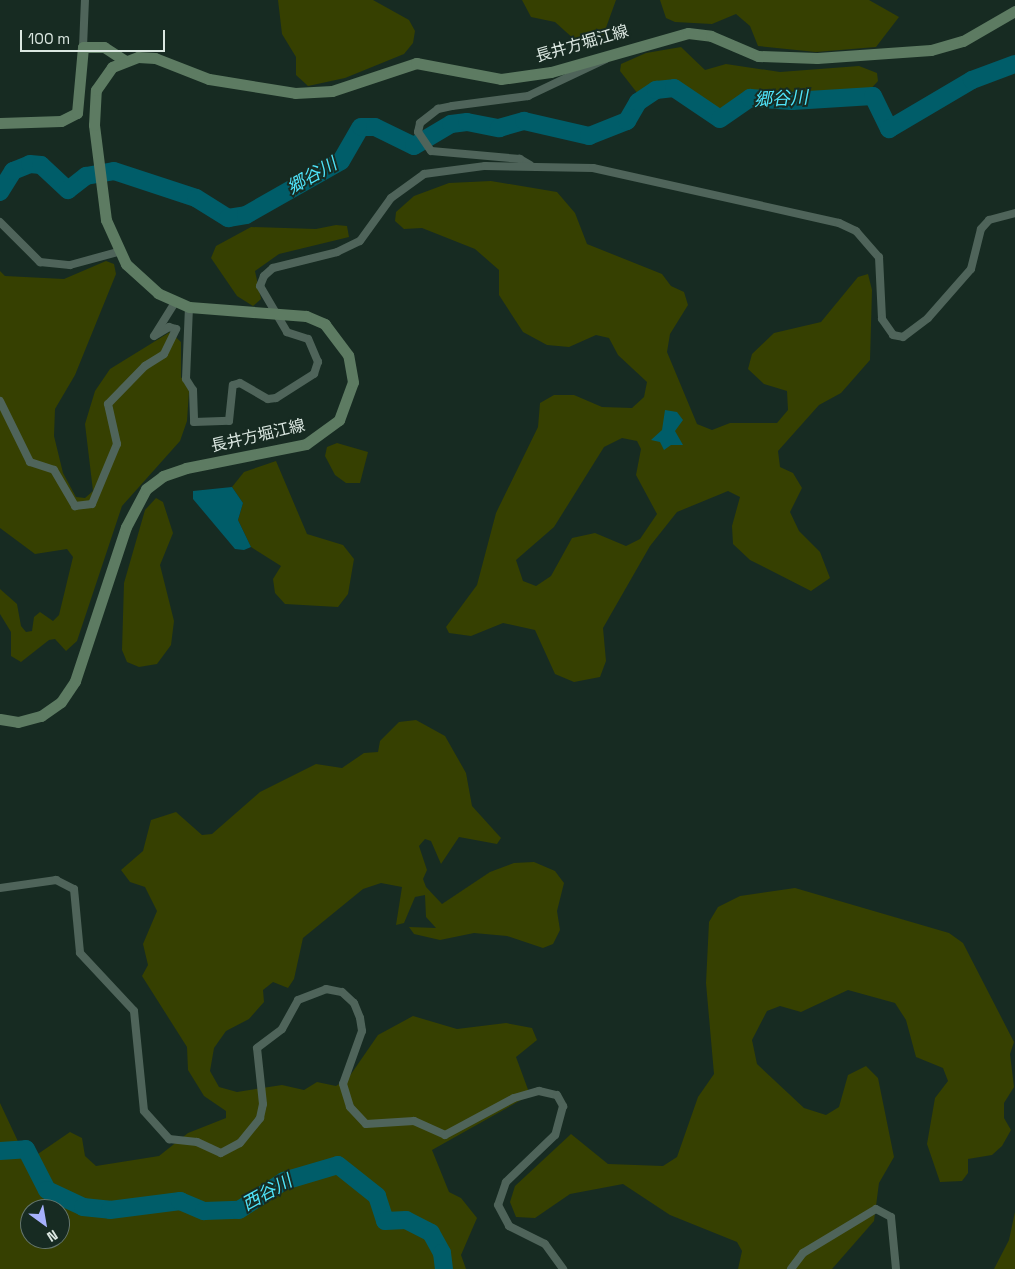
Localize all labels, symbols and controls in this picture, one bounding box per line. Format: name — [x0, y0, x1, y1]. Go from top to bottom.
scale bar — [22, 20, 168, 52]
street label: 長井方堀江線 — [533, 22, 631, 66]
text: 100 m — [28, 29, 70, 48]
water label: 郷谷川 — [753, 87, 809, 111]
water label: 郷谷川 — [283, 153, 341, 199]
street label: 長井方堀江線 — [209, 416, 307, 456]
water label: 西谷川 — [238, 1170, 296, 1216]
north arrow — [20, 1199, 70, 1249]
text: N — [44, 1226, 61, 1246]

